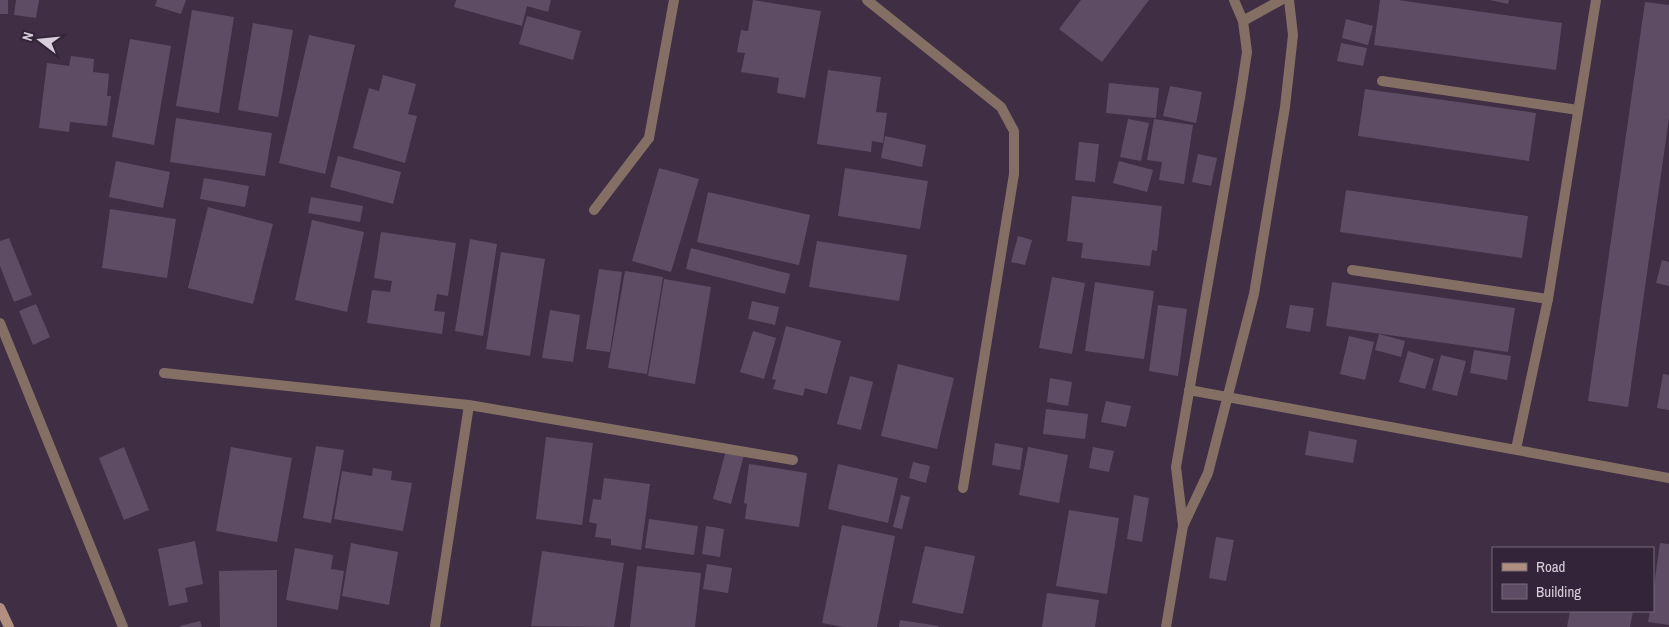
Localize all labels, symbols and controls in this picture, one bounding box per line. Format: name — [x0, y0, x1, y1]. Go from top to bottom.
north arrow — [15, 15, 65, 65]
text: N — [18, 30, 37, 43]
legend — [1492, 547, 1654, 612]
text: Road — [1536, 556, 1565, 577]
text: Building — [1536, 581, 1581, 602]

